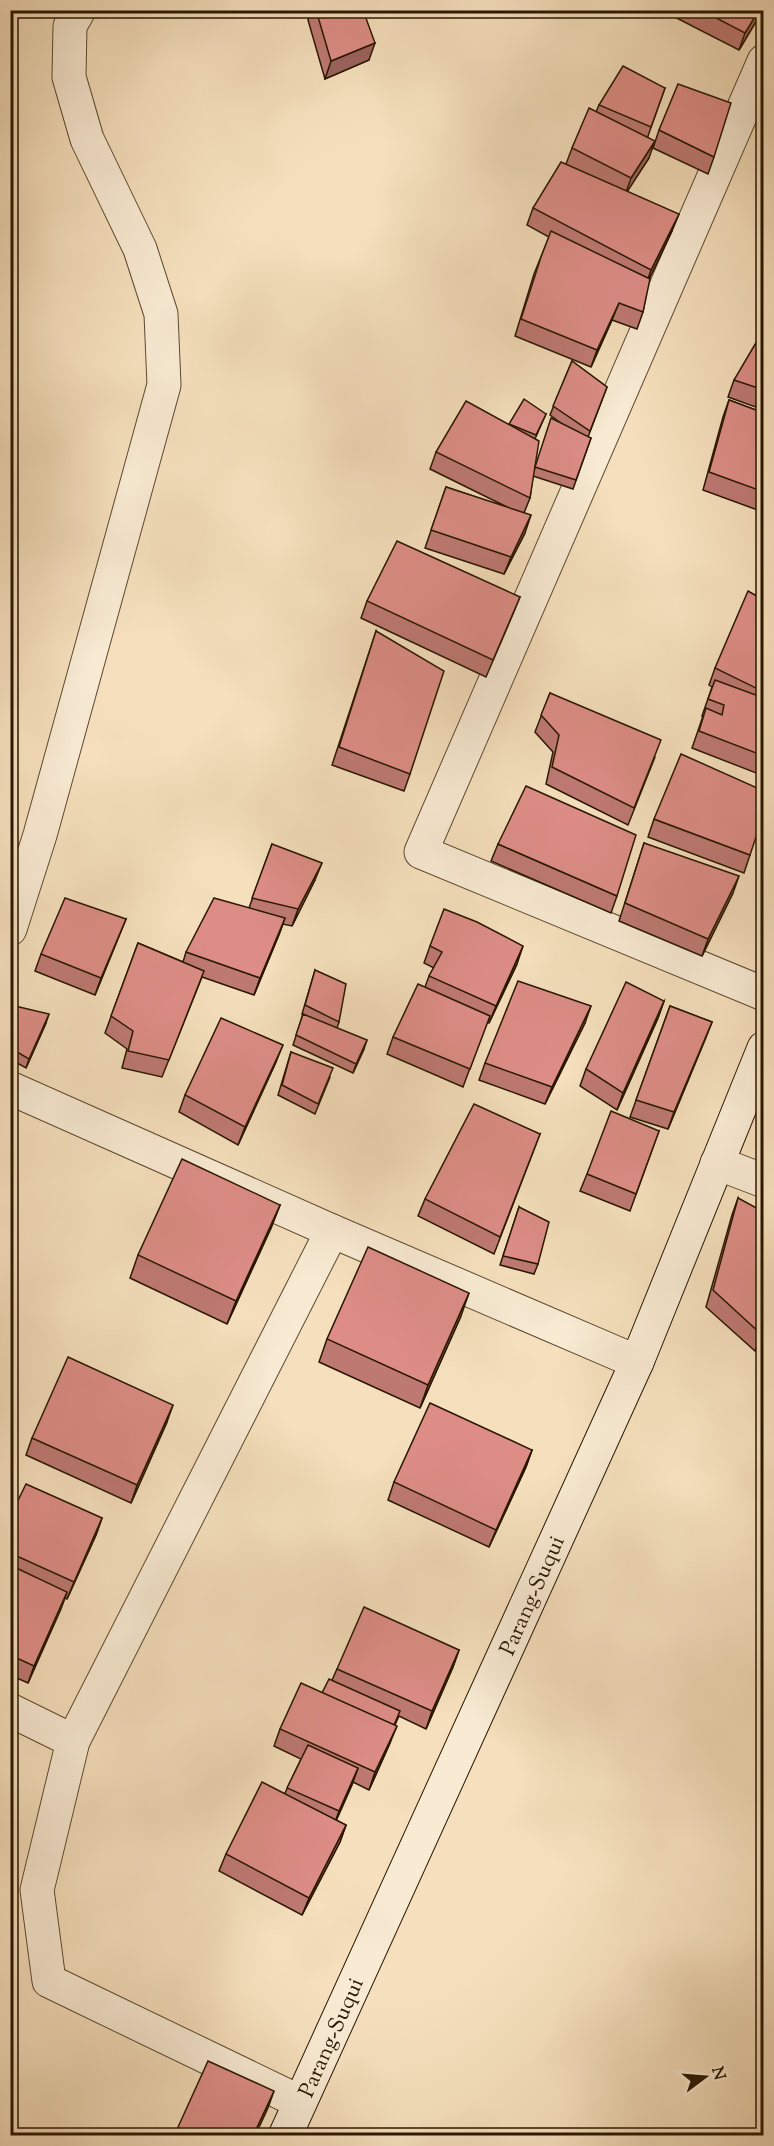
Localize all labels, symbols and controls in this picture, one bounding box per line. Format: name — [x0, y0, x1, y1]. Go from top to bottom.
street label: Parang-Suqui — [493, 1531, 574, 1661]
street label: Parang-Suqui — [292, 1973, 373, 2103]
north arrow — [675, 2047, 735, 2107]
text: N — [704, 2064, 730, 2083]

